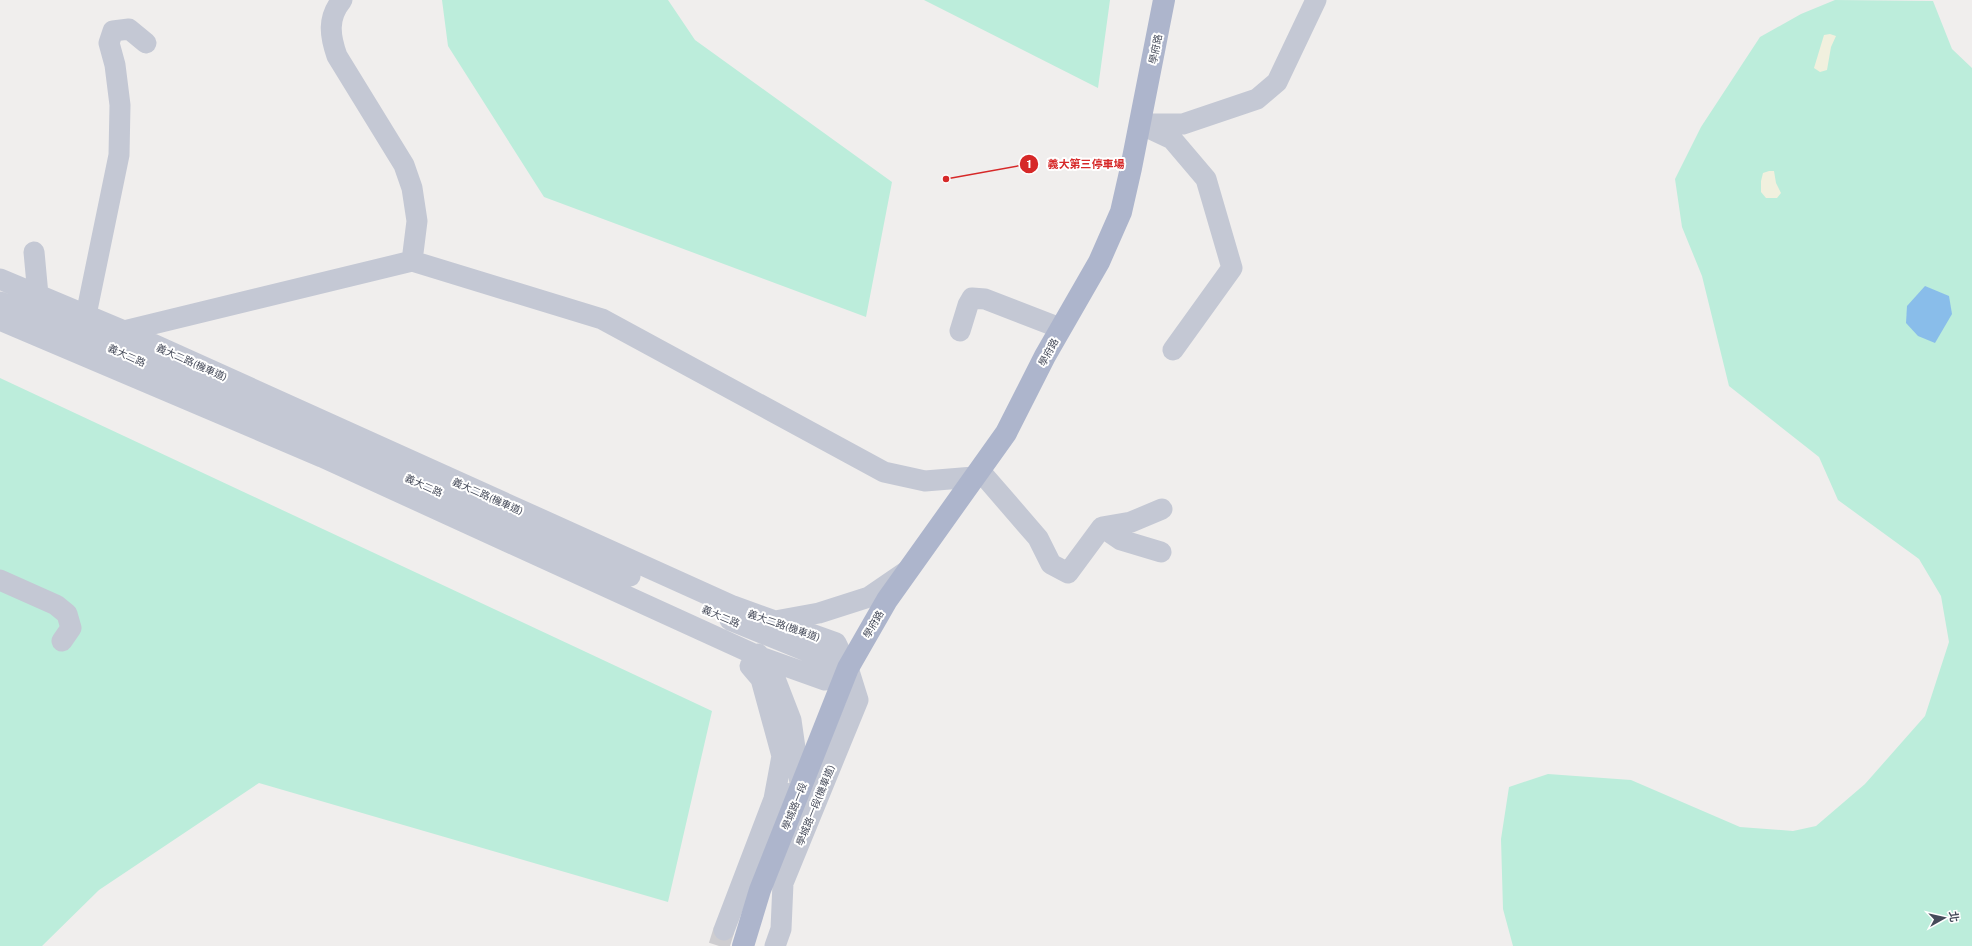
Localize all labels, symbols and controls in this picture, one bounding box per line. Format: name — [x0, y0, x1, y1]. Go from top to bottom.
street label: 學府路 — [1146, 33, 1164, 65]
callout: 義大第三停車場 — [1019, 152, 1132, 175]
text: 1 — [1026, 157, 1032, 171]
text: 義大第三停車場 — [1048, 158, 1125, 170]
street label: 學府路 — [1036, 336, 1060, 368]
street label: 義大二路 — [106, 341, 148, 369]
street label: 義大二路(機車道) — [155, 341, 229, 383]
street label: 義大二路 — [403, 471, 445, 499]
street label: 義大二路(機車道) — [451, 475, 525, 517]
street label: 義大二路 — [700, 603, 742, 629]
street label: 義大二路(機車道) — [746, 607, 822, 643]
street label: 學府路 — [860, 608, 886, 640]
street label: 學城路一段(機車道) — [793, 763, 837, 847]
street label: 學城路一段 — [779, 781, 809, 831]
north arrow — [1924, 898, 1964, 938]
text: 北 — [1947, 910, 1961, 923]

